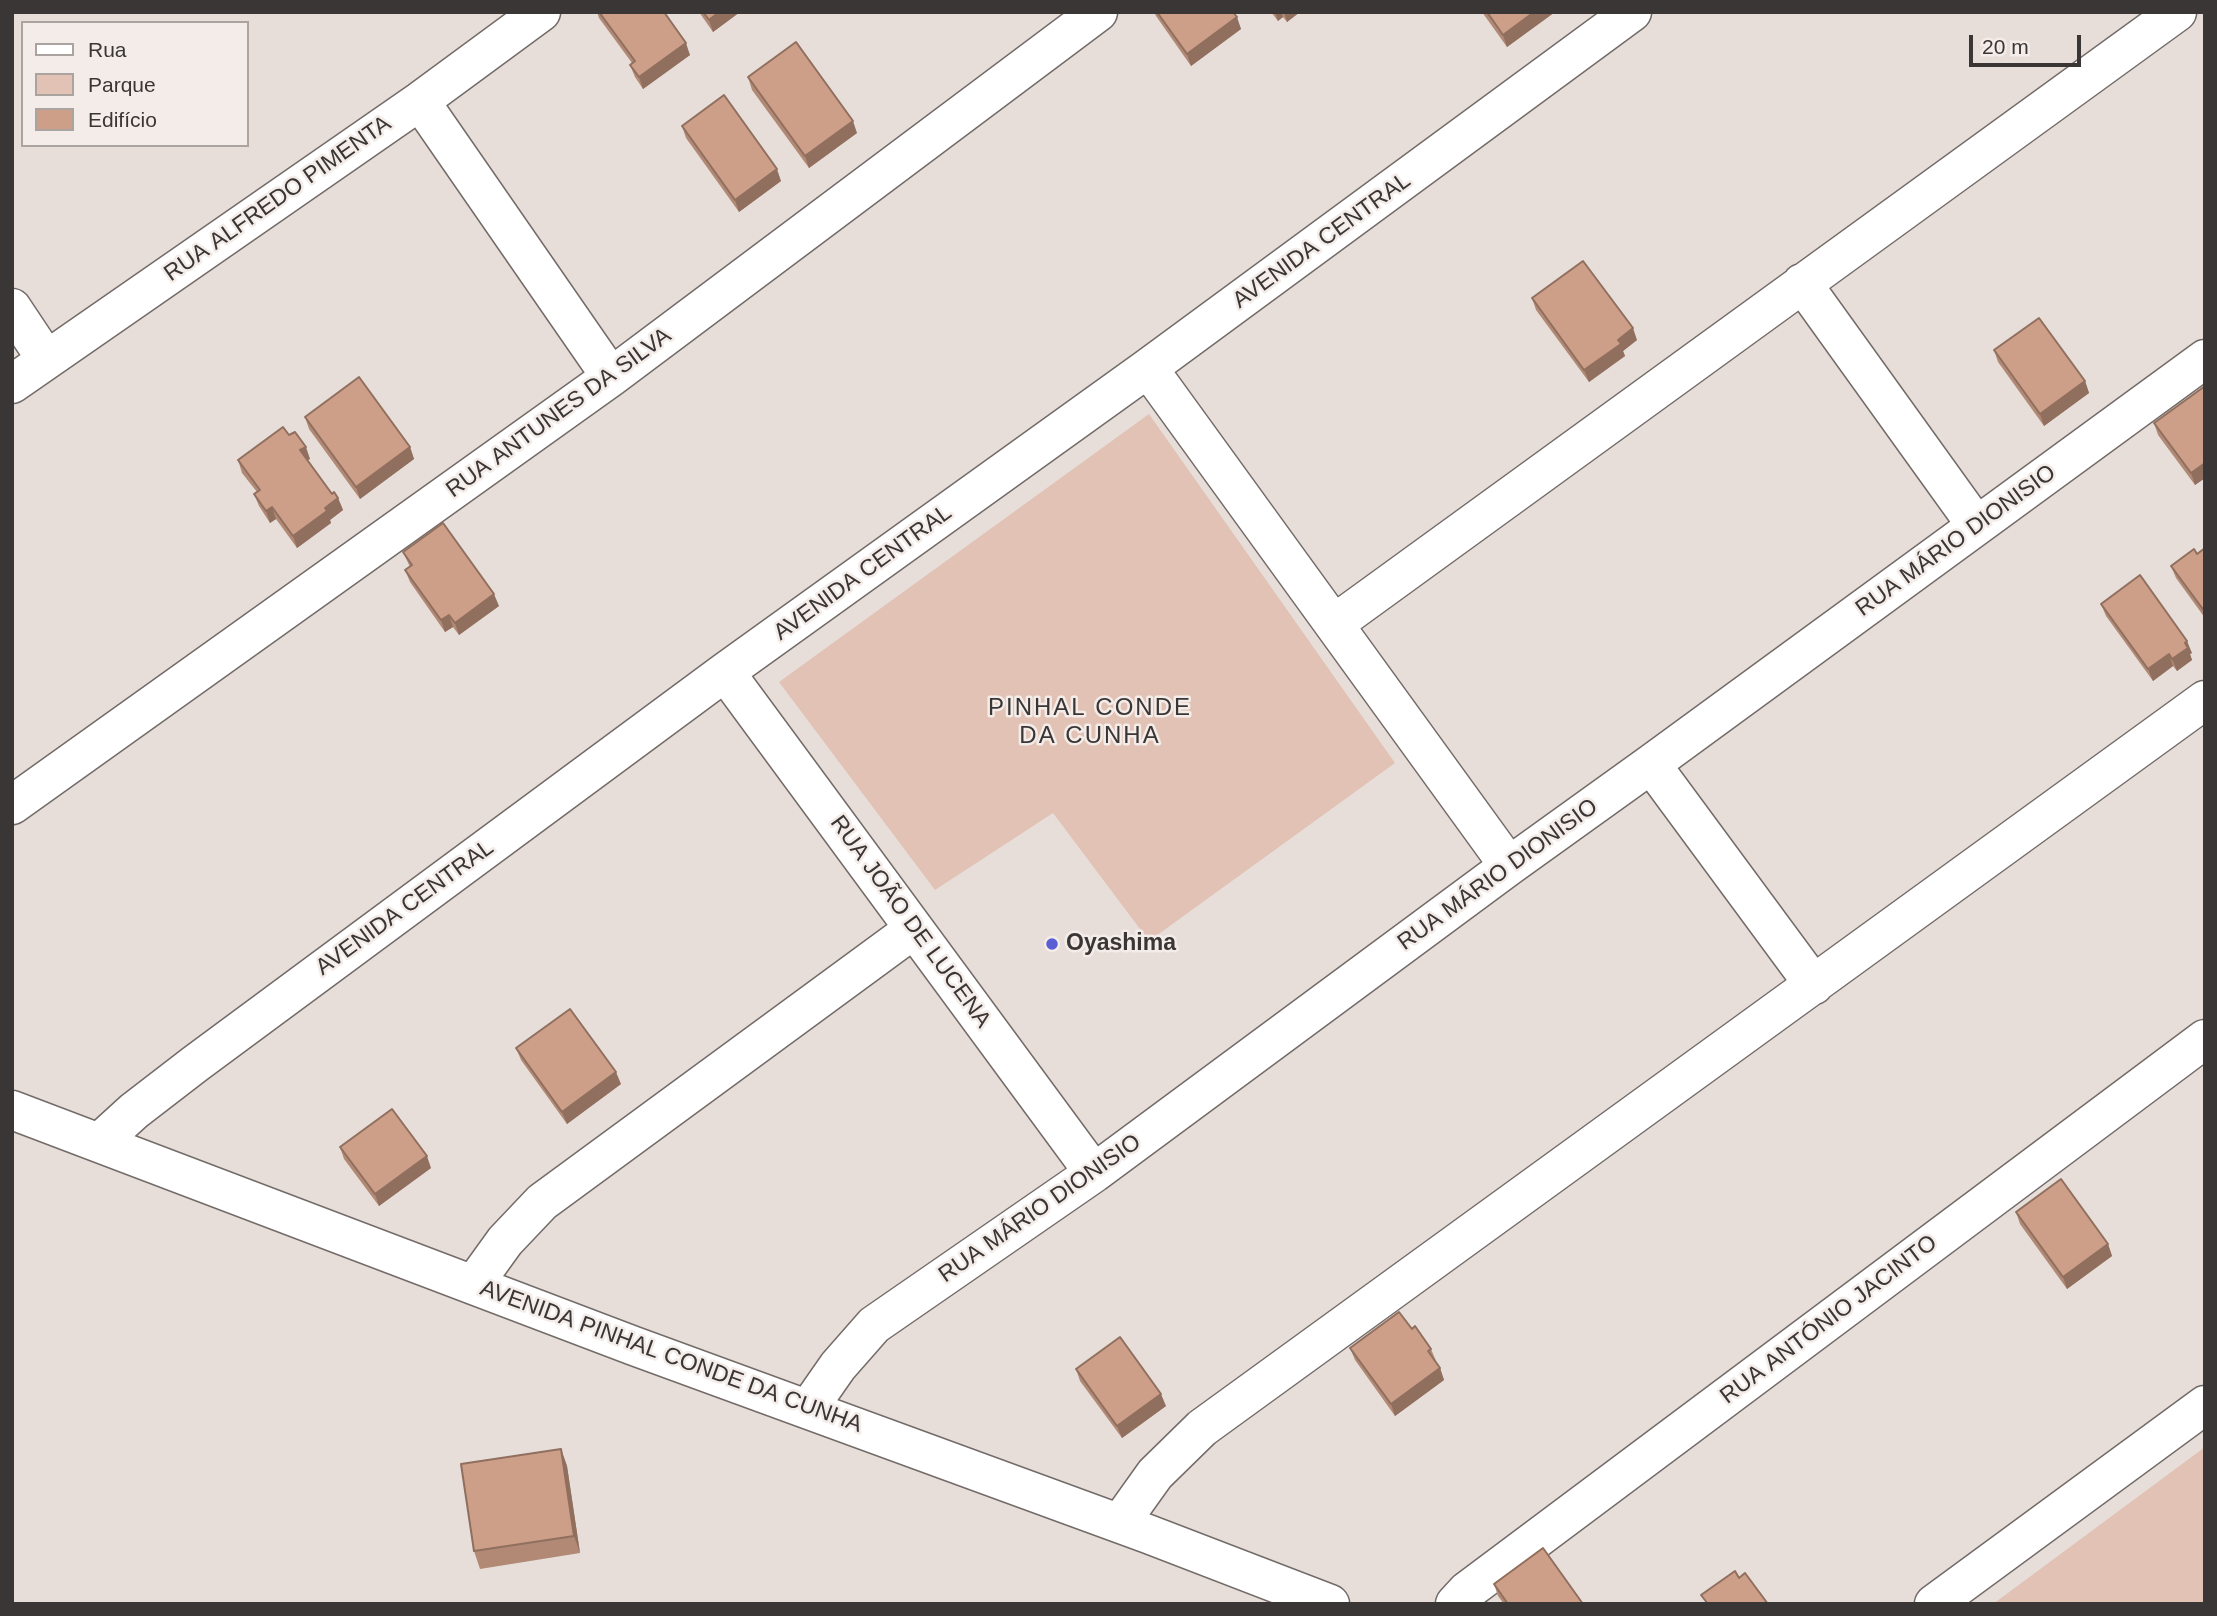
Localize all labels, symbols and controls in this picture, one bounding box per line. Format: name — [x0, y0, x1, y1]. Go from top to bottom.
legend — [21, 21, 248, 147]
scale bar — [1972, 21, 2084, 65]
text: 20 m — [1982, 35, 2029, 58]
text: Rua — [88, 38, 127, 61]
text: Parque — [88, 73, 156, 96]
text: Edifício — [88, 108, 157, 131]
street label: RUA ALFREDO PIMENTA — [159, 110, 397, 288]
street label: AVENIDA CENTRAL — [1228, 167, 1416, 315]
street label: RUA ANTUNES DA SILVA — [441, 322, 677, 504]
street label: RUA MÁRIO DIONISIO — [1851, 459, 2061, 623]
street label: AVENIDA CENTRAL — [769, 499, 957, 647]
district label: PINHAL CONDE DA CUNHA — [989, 694, 1191, 750]
street label: RUA MÁRIO DIONISIO — [1393, 793, 1603, 957]
street label: RUA JOÃO DE LUCENA — [824, 810, 996, 1034]
street label: AVENIDA CENTRAL — [311, 834, 499, 982]
place label: Oyashima — [1066, 930, 1176, 958]
marker: Oyashima — [1044, 936, 1060, 952]
street label: RUA MÁRIO DIONISIO — [934, 1129, 1146, 1289]
street label: RUA ANTÓNIO JACINTO — [1715, 1230, 1943, 1410]
street label: AVENIDA PINHAL CONDE DA CUNHA — [476, 1275, 866, 1439]

